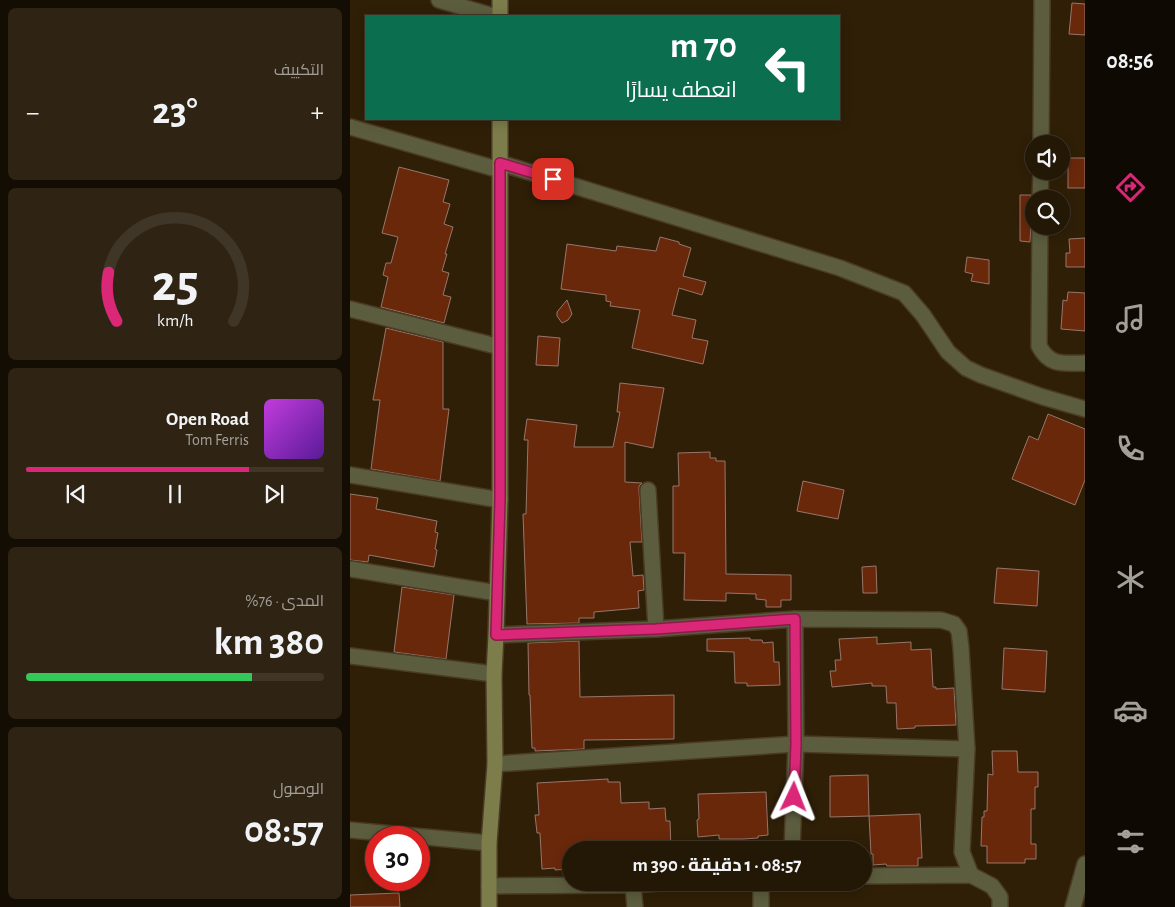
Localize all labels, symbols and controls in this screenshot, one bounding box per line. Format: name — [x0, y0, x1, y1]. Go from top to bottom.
text: 70 m — [670, 29, 737, 64]
icon: left — [755, 35, 820, 100]
text: 08:56 — [1106, 50, 1154, 72]
text: التكييف — [274, 62, 324, 78]
text: انعطف يسارًا — [625, 79, 737, 101]
text: 23° — [152, 93, 198, 131]
text: − — [26, 99, 39, 127]
text: + — [311, 99, 324, 127]
map controls — [1025, 135, 1070, 235]
button: sound — [1025, 135, 1070, 180]
pin — [532, 158, 574, 200]
icon: arrive — [539, 165, 567, 193]
icon: directions — [1113, 170, 1148, 205]
button: search — [1025, 190, 1070, 235]
text: 25 — [152, 258, 198, 310]
icon: music — [1113, 301, 1148, 336]
text: km/h — [157, 312, 193, 330]
text: Open Road — [166, 410, 249, 429]
icon: phone — [1113, 431, 1148, 466]
text: Tom Ferris — [185, 432, 249, 448]
icon: previous — [62, 480, 90, 508]
icon: pause — [161, 480, 189, 508]
icon: next — [260, 480, 288, 508]
icon: climate — [1113, 562, 1148, 597]
text: المدى · 76% — [245, 593, 324, 609]
text: 380 km — [214, 624, 324, 662]
icon: car — [1113, 693, 1148, 728]
position arrow — [767, 770, 819, 822]
text: الوصول — [273, 781, 324, 797]
text: 08:57 — [244, 812, 324, 850]
icon: filters — [1113, 824, 1148, 859]
speed limit sign: 30 — [365, 826, 430, 891]
text: 08:57 · 1 دقيقة · 390 m — [632, 856, 802, 875]

